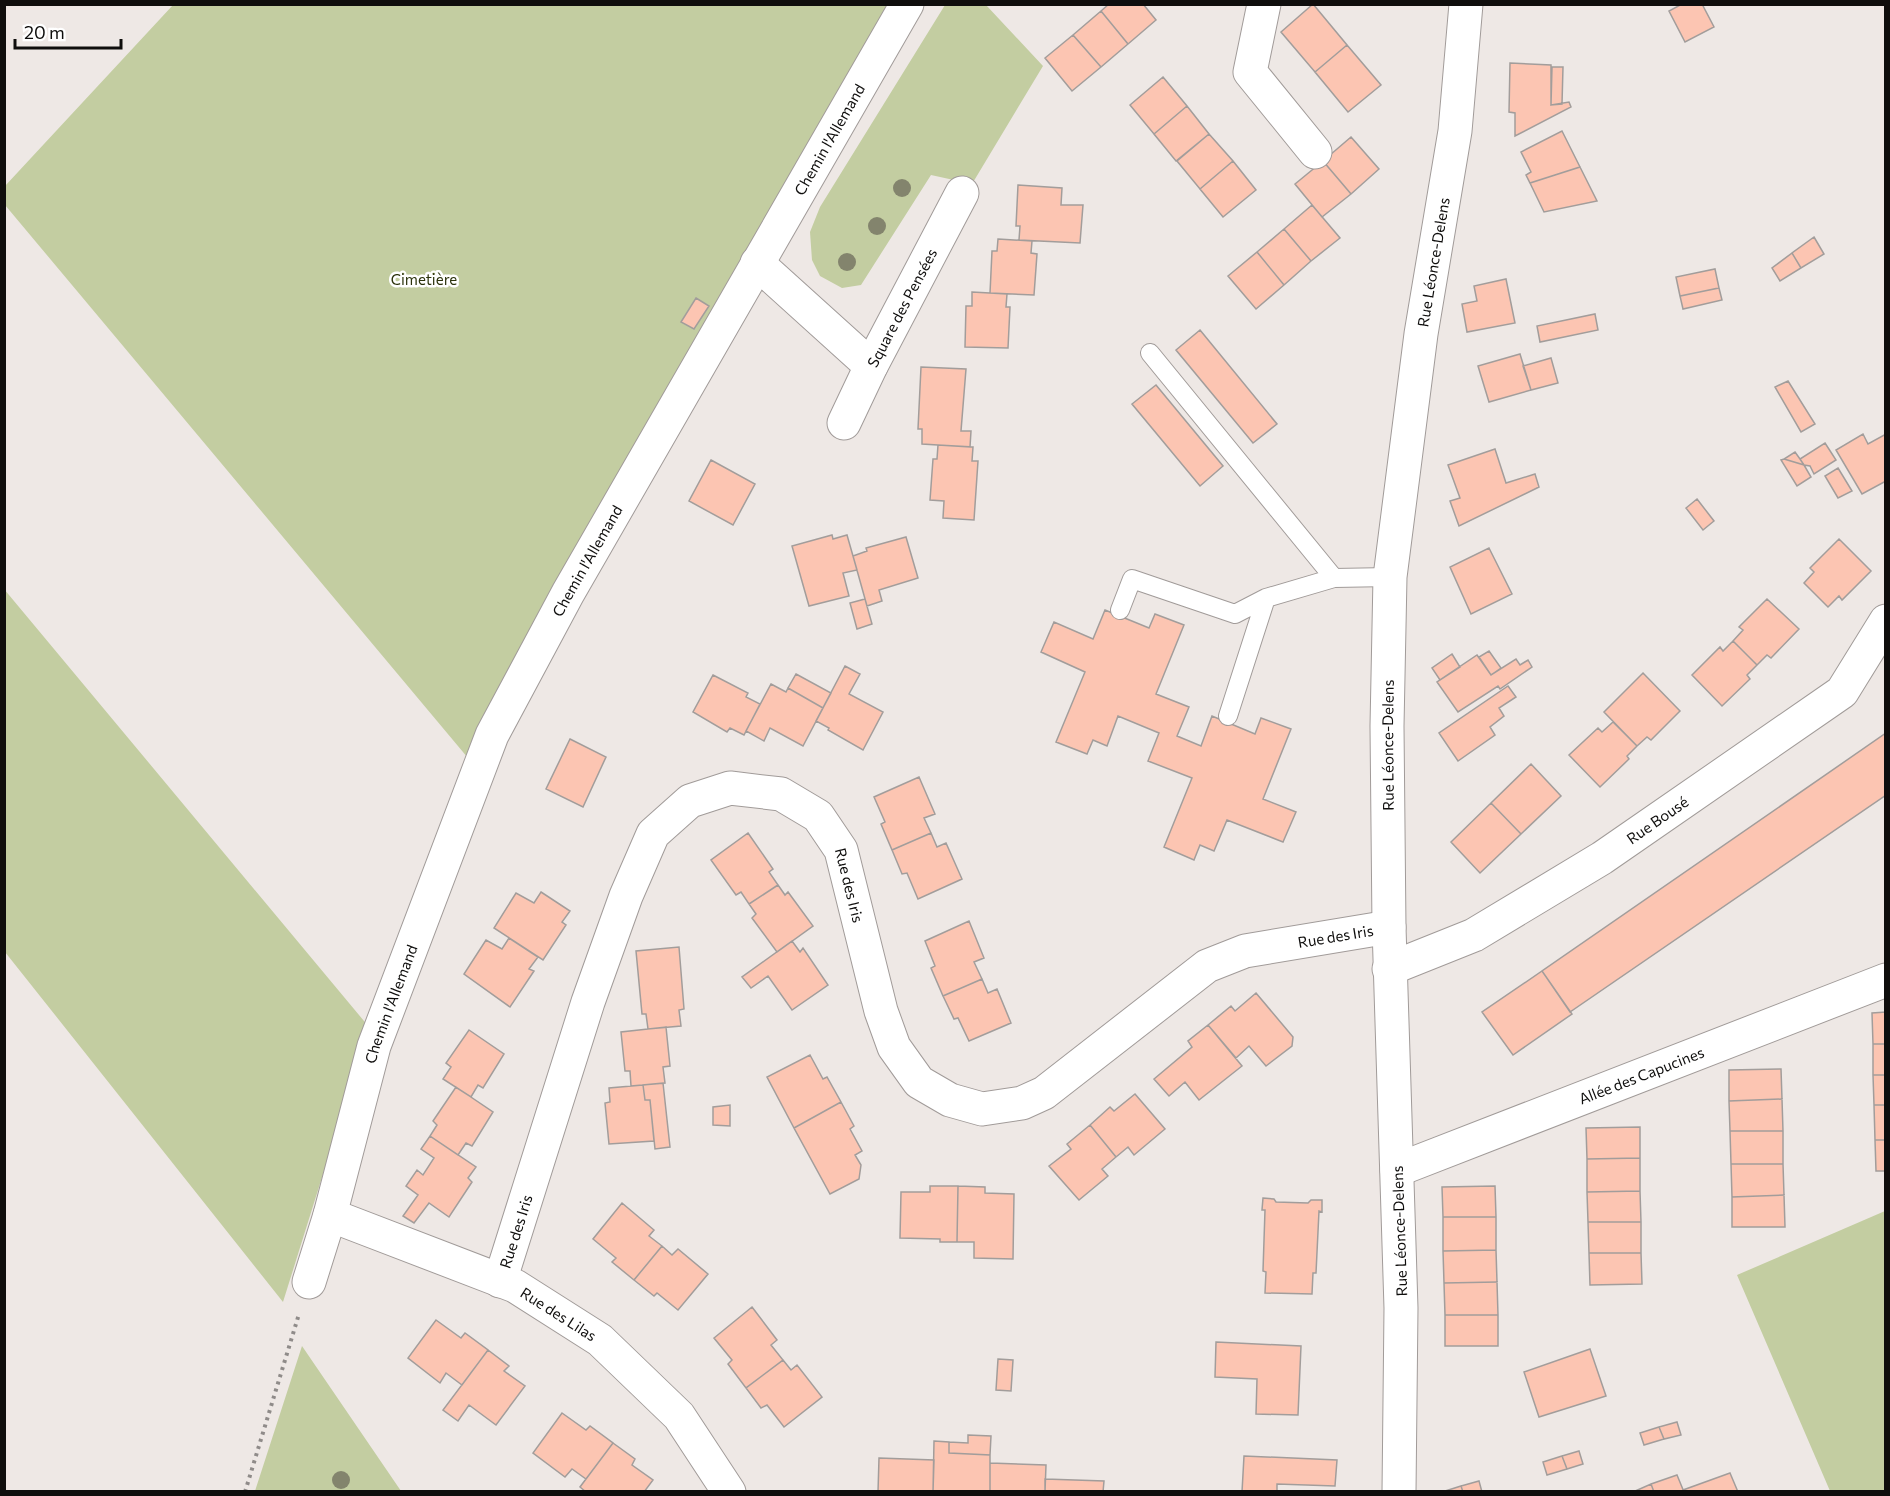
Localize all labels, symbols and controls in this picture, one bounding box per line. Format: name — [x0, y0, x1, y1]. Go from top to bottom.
scale bar — [15, 12, 122, 50]
text: 20 m — [24, 21, 65, 43]
street label: Chemin l'Allemand — [790, 80, 868, 198]
street label: Rue Léonce-Delens — [1413, 196, 1453, 328]
street label: Square des Pensées — [863, 245, 940, 370]
park label: Cimetière — [391, 270, 457, 288]
street label: Chemin l'Allemand — [548, 502, 626, 620]
street label: Rue Léonce-Delens — [1378, 679, 1397, 811]
street label: Rue Bousé — [1623, 792, 1692, 847]
street label: Rue des Iris — [832, 846, 868, 924]
street label: Rue des Iris — [1296, 921, 1375, 951]
street label: Chemin l'Allemand — [361, 942, 421, 1065]
street label: Allée des Capucines — [1576, 1043, 1707, 1108]
street label: Rue Léonce-Delens — [1388, 1165, 1410, 1297]
street label: Rue des Iris — [496, 1192, 536, 1271]
street label: Rue des Lilas — [517, 1283, 600, 1345]

